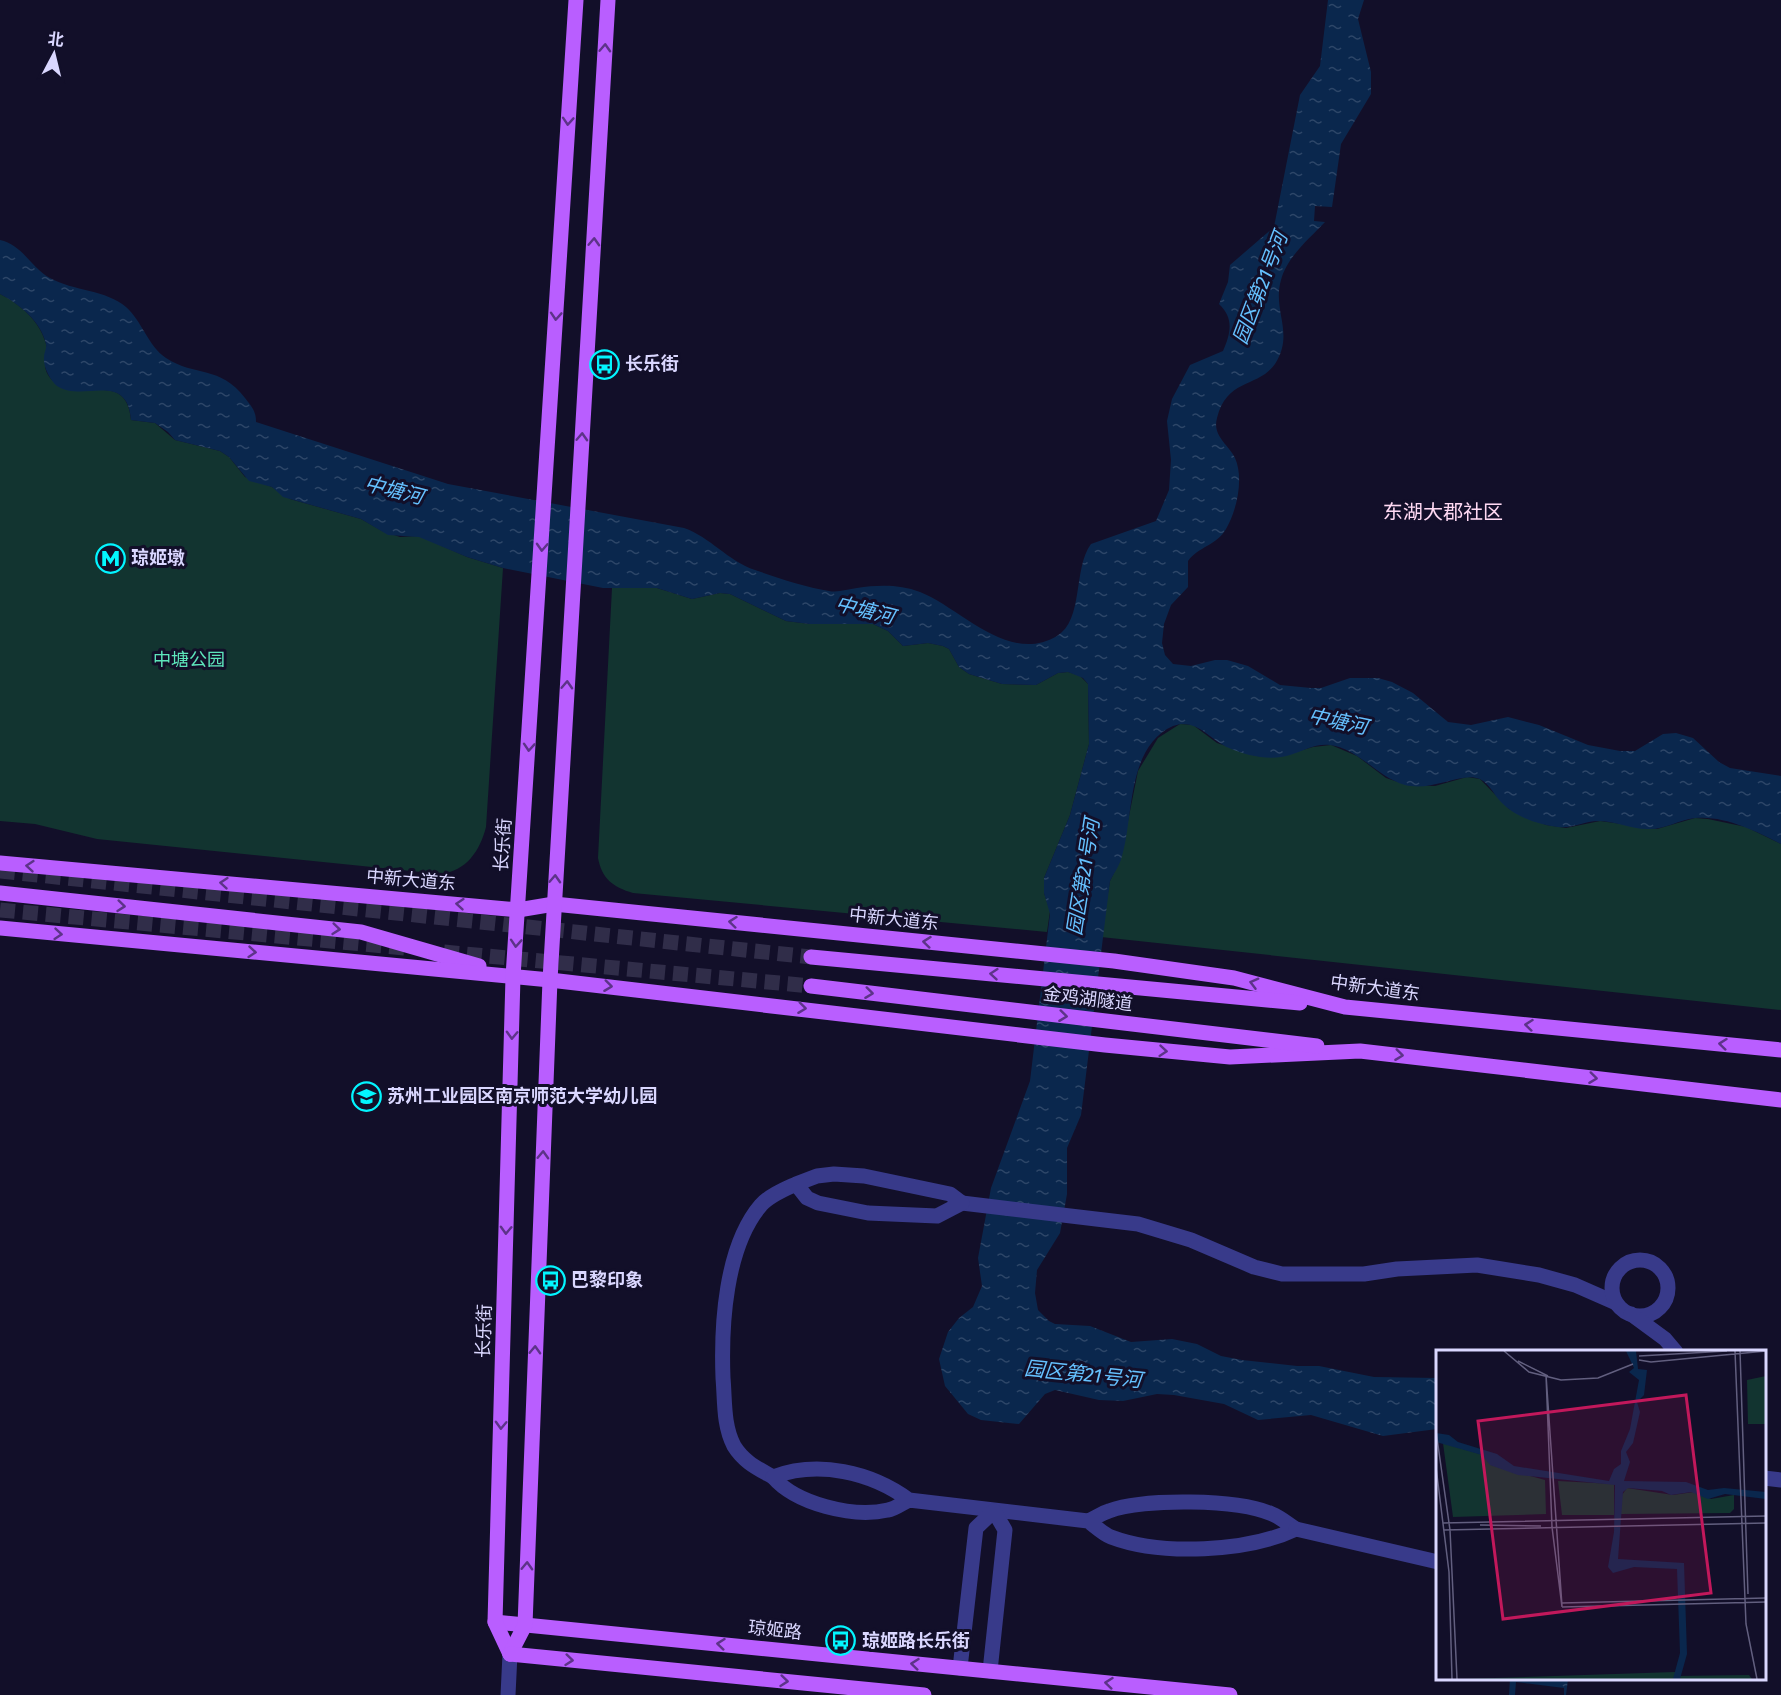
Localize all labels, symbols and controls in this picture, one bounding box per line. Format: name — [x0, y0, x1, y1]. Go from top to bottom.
north arrow — [24, 24, 84, 84]
text: 北 — [47, 29, 65, 50]
one-way arrow — [599, 43, 612, 52]
one-way arrow — [562, 117, 575, 126]
water label: 园区第21号河 — [1228, 225, 1294, 347]
one-way arrow — [587, 238, 600, 247]
one-way arrow — [550, 311, 563, 320]
bus stop icon: 长乐街 — [588, 348, 620, 380]
place label: 长乐街 — [625, 353, 679, 375]
one-way arrow — [576, 432, 589, 441]
water label: 中塘河 — [362, 471, 430, 510]
district label: 东湖大郡社区 — [1383, 500, 1503, 524]
metro station icon: 琼姬墩 — [94, 542, 126, 574]
one-way arrow — [535, 543, 548, 552]
place label: 琼姬墩 — [131, 547, 185, 569]
water label: 中塘河 — [833, 591, 901, 630]
park label: 中塘公园 — [153, 649, 225, 671]
one-way arrow — [560, 680, 573, 689]
water label: 中塘河 — [1306, 703, 1374, 740]
one-way arrow — [522, 743, 535, 752]
water label: 园区第21号河 — [1062, 813, 1105, 937]
street label: 长乐街 — [490, 817, 516, 873]
one-way arrow — [25, 860, 34, 873]
street label: 中新大道东 — [365, 865, 457, 895]
one-way arrow — [549, 875, 562, 884]
one-way arrow — [219, 877, 228, 890]
one-way arrow — [455, 898, 464, 911]
one-way arrow — [116, 899, 125, 912]
street label: 中新大道东 — [848, 903, 940, 935]
one-way arrow — [728, 916, 738, 929]
one-way arrow — [331, 923, 340, 935]
one-way arrow — [54, 927, 63, 940]
one-way arrow — [922, 936, 932, 949]
one-way arrow — [510, 939, 523, 948]
one-way arrow — [248, 945, 257, 958]
one-way arrow — [989, 968, 998, 981]
street label: 中新大道东 — [1329, 971, 1421, 1005]
one-way arrow — [1249, 978, 1260, 990]
one-way arrow — [603, 980, 612, 992]
street label: 金鸡湖隧道 — [1042, 983, 1134, 1015]
one-way arrow — [864, 986, 874, 999]
one-way arrow — [797, 1002, 806, 1014]
one-way arrow — [1058, 1009, 1067, 1022]
one-way arrow — [1524, 1019, 1533, 1032]
one-way arrow — [505, 1031, 518, 1040]
one-way arrow — [1718, 1038, 1727, 1051]
one-way arrow — [1159, 1044, 1168, 1057]
one-way arrow — [1395, 1049, 1404, 1061]
one-way arrow — [1588, 1071, 1598, 1084]
school or university icon: 苏州工业园区南京师范大学幼儿园 — [350, 1080, 382, 1112]
place label: 苏州工业园区南京师范大学幼儿园 — [387, 1085, 657, 1107]
one-way arrow — [536, 1151, 549, 1160]
one-way arrow — [500, 1225, 513, 1234]
bus stop icon: 巴黎印象 — [534, 1264, 566, 1296]
place label: 巴黎印象 — [571, 1269, 643, 1291]
street label: 长乐街 — [472, 1304, 496, 1358]
one-way arrow — [529, 1346, 542, 1355]
inset map — [1436, 1350, 1766, 1680]
water label: 园区第21号河 — [1023, 1356, 1147, 1393]
one-way arrow — [494, 1420, 507, 1429]
one-way arrow — [520, 1562, 533, 1571]
street label: 琼姬路 — [747, 1616, 803, 1644]
bus stop icon: 琼姬路长乐街 — [825, 1625, 857, 1657]
place label: 琼姬路长乐街 — [862, 1630, 970, 1652]
one-way arrow — [717, 1638, 726, 1651]
one-way arrow — [564, 1653, 573, 1666]
one-way arrow — [911, 1658, 920, 1670]
one-way arrow — [779, 1674, 788, 1687]
one-way arrow — [1105, 1677, 1114, 1690]

